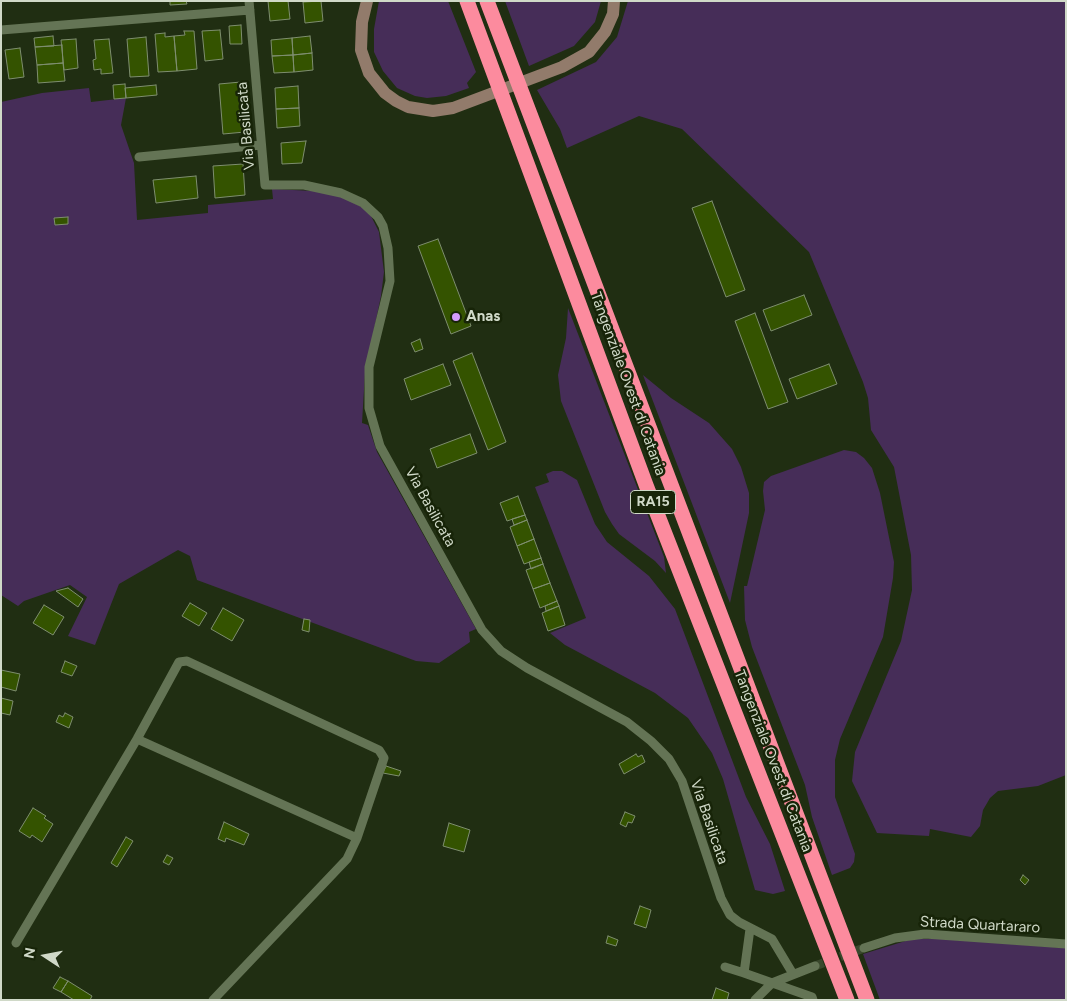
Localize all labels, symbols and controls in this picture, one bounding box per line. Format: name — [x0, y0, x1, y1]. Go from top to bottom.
street label: Via Basilicata — [233, 81, 259, 171]
street label: Tangenziale Ovest di Catania — [586, 290, 670, 478]
place label: Anas — [466, 308, 500, 326]
marker: Anas — [450, 311, 462, 323]
street label: Via Basilicata — [401, 464, 459, 550]
road number: RA15 — [630, 491, 676, 514]
street label: Tangenziale Ovest di Catania — [730, 667, 816, 855]
street label: Via Basilicata — [686, 777, 732, 867]
street label: Strada Quartararo — [919, 913, 1041, 937]
north arrow — [20, 931, 70, 981]
text: N — [20, 946, 39, 960]

